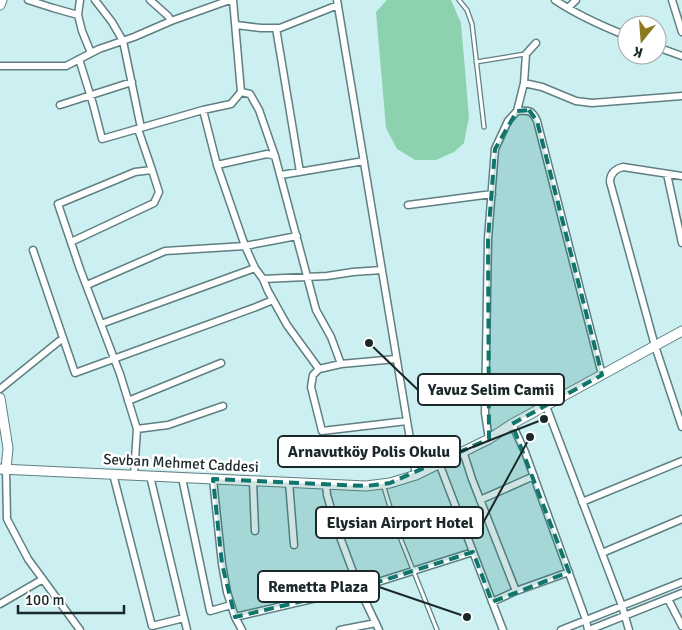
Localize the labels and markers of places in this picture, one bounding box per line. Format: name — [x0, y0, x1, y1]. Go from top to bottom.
callout: Yavuz Selim Camii — [418, 374, 564, 405]
callout: Arnavutköy Polis Okulu — [278, 436, 460, 467]
callout: Elysian Airport Hotel — [316, 507, 483, 538]
callout: Remetta Plaza — [258, 571, 379, 602]

